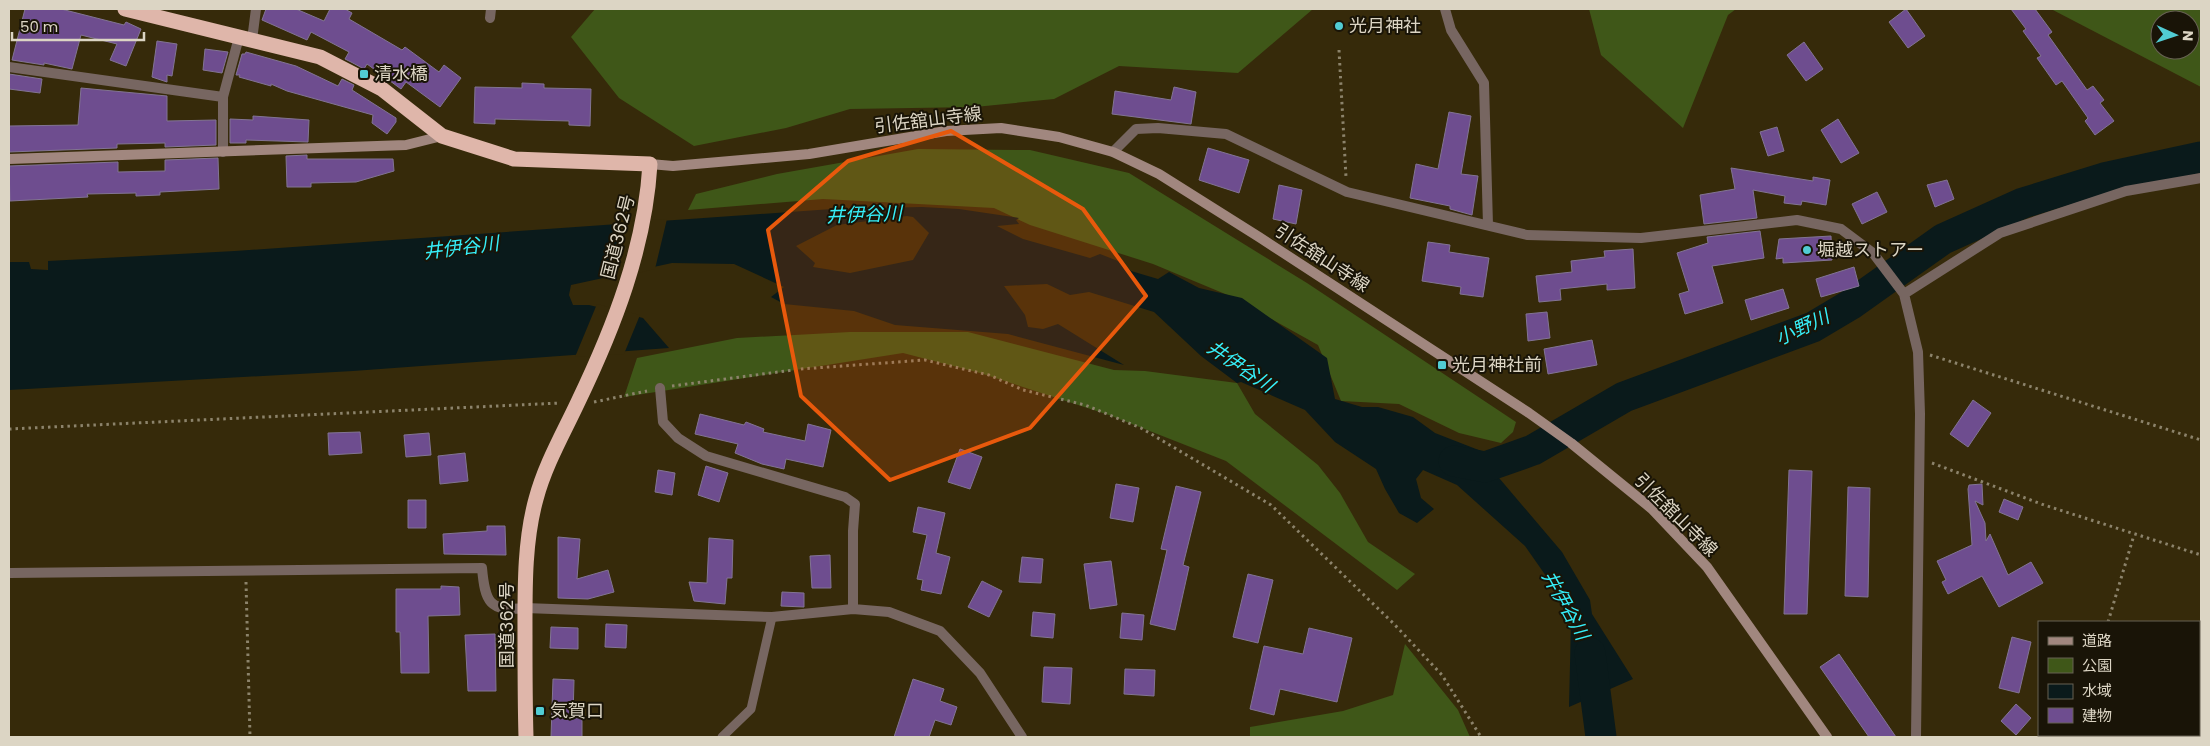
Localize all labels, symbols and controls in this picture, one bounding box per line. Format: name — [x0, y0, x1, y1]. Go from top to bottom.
scale bar — [12, 10, 145, 42]
north arrow — [2150, 10, 2200, 60]
place label: 光月神社 — [1349, 13, 1421, 38]
text: 50 m — [20, 16, 58, 37]
marker: 光月神社 — [1333, 20, 1345, 32]
text: N — [2178, 30, 2198, 41]
place label: 清水橋 — [374, 61, 428, 86]
marker: 清水橋 — [358, 68, 370, 80]
street label: 引佐舘山寺線 — [873, 101, 983, 138]
street label: 国道362号 — [595, 192, 640, 282]
water label: 井伊谷川 — [826, 200, 904, 229]
street label: 引佐舘山寺線 — [1270, 218, 1374, 297]
water label: 井伊谷川 — [422, 229, 502, 266]
place label: 堀越ストアー — [1817, 237, 1924, 262]
marker: 堀越ストアー — [1801, 244, 1813, 256]
water label: 小野川 — [1771, 302, 1836, 352]
water label: 井伊谷川 — [1202, 334, 1281, 400]
place label: 光月神社前 — [1452, 352, 1542, 377]
marker: 光月神社前 — [1436, 359, 1448, 371]
street label: 引佐舘山寺線 — [1629, 468, 1723, 562]
water label: 井伊谷川 — [1535, 565, 1597, 647]
street label: 国道362号 — [494, 582, 519, 668]
legend — [2038, 621, 2200, 736]
text: 道路 — [2082, 630, 2112, 651]
text: 公園 — [2082, 655, 2112, 676]
text: 水域 — [2082, 680, 2112, 701]
place label: 気賀口 — [550, 698, 604, 723]
marker: 気賀口 — [534, 705, 546, 717]
text: 建物 — [2082, 705, 2112, 726]

